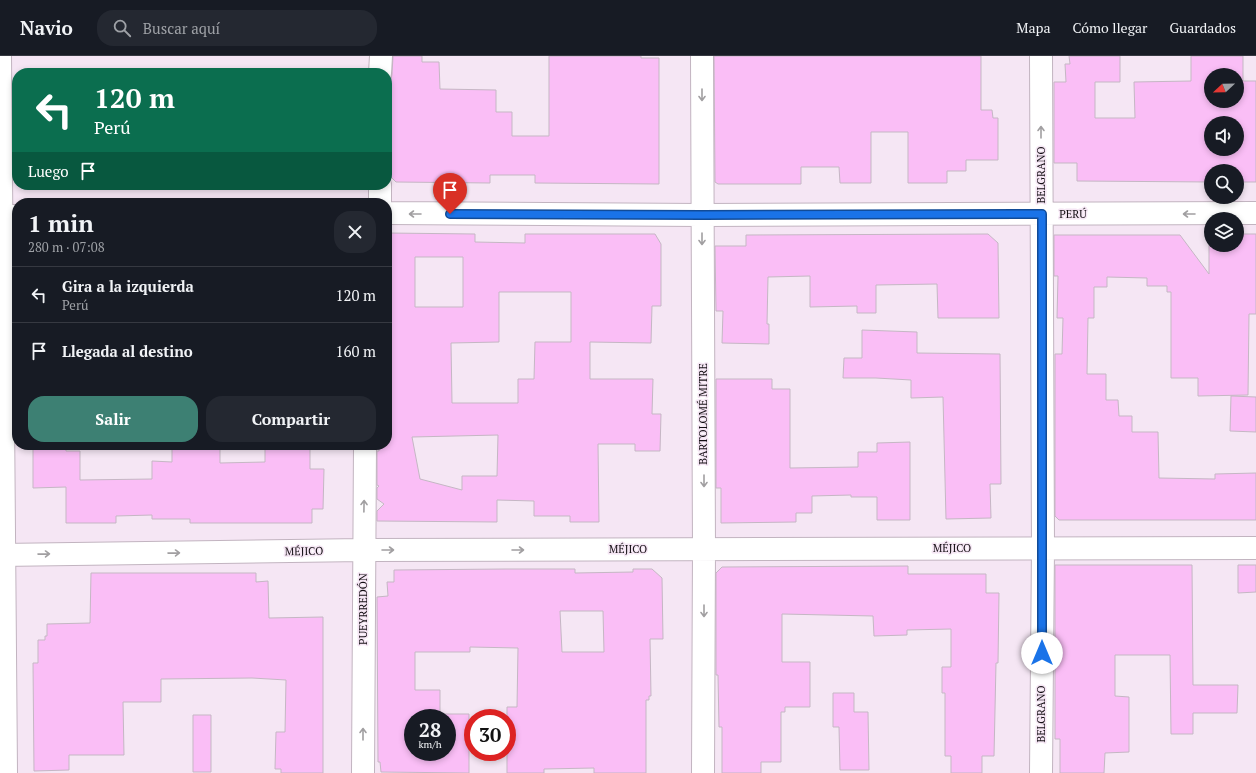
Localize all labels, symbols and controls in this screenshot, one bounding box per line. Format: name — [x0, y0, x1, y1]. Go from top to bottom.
search box — [97, 10, 377, 46]
text: Navio — [20, 15, 73, 40]
icon: search — [111, 17, 133, 39]
text: Buscar aquí — [143, 18, 220, 38]
text: Mapa — [1016, 18, 1051, 37]
text: Cómo llegar — [1073, 18, 1147, 37]
text: Guardados — [1169, 18, 1236, 37]
north arrow — [1204, 68, 1244, 108]
map controls — [1204, 68, 1244, 252]
text: 120 m — [94, 79, 175, 116]
icon: left — [28, 84, 80, 136]
one-way arrow — [698, 88, 706, 101]
text: Perú — [94, 115, 131, 139]
button: sound — [1204, 116, 1244, 156]
one-way arrow — [1037, 126, 1045, 139]
street label: BELGRANO — [1034, 146, 1048, 204]
icon: arrive — [77, 160, 99, 182]
text: Luego — [28, 161, 69, 181]
button: search — [1204, 164, 1244, 204]
pin — [433, 173, 467, 214]
icon: arrive — [439, 179, 461, 201]
text: 1 min — [28, 207, 94, 239]
street label: PERÚ — [1059, 207, 1087, 221]
one-way arrow — [409, 210, 422, 218]
one-way arrow — [1183, 210, 1196, 218]
button: close — [334, 211, 376, 253]
button: layers — [1204, 212, 1244, 252]
one-way arrow — [698, 232, 706, 245]
text: 280 m · 07:08 — [28, 238, 105, 256]
text: Gira a la izquierda — [62, 276, 194, 296]
icon: left — [28, 284, 50, 306]
text: 120 m — [335, 285, 376, 305]
text: Perú — [62, 296, 88, 314]
icon: arrive — [28, 340, 50, 362]
text: Llegada al destino — [62, 341, 193, 361]
text: 160 m — [335, 341, 376, 361]
street label: BARTOLOMÉ MITRE — [696, 363, 710, 465]
button: Salir — [28, 396, 198, 442]
button: Compartir — [206, 396, 376, 442]
one-way arrow — [700, 474, 708, 487]
one-way arrow — [360, 500, 368, 513]
street label: MÉJICO — [933, 541, 971, 555]
street label: MÉJICO — [609, 542, 647, 556]
street label: MÉJICO — [285, 544, 323, 558]
one-way arrow — [381, 546, 394, 554]
one-way arrow — [511, 546, 524, 554]
one-way arrow — [167, 549, 180, 557]
one-way arrow — [37, 551, 50, 558]
street label: PUEYRREDÓN — [356, 573, 370, 645]
one-way arrow — [700, 604, 708, 617]
position arrow — [1021, 632, 1063, 674]
street label: BELGRANO — [1034, 685, 1048, 743]
speed limit sign: 30 — [464, 709, 516, 761]
text: 28 — [419, 716, 441, 743]
one-way arrow — [359, 728, 367, 741]
text: km/h — [418, 738, 442, 751]

